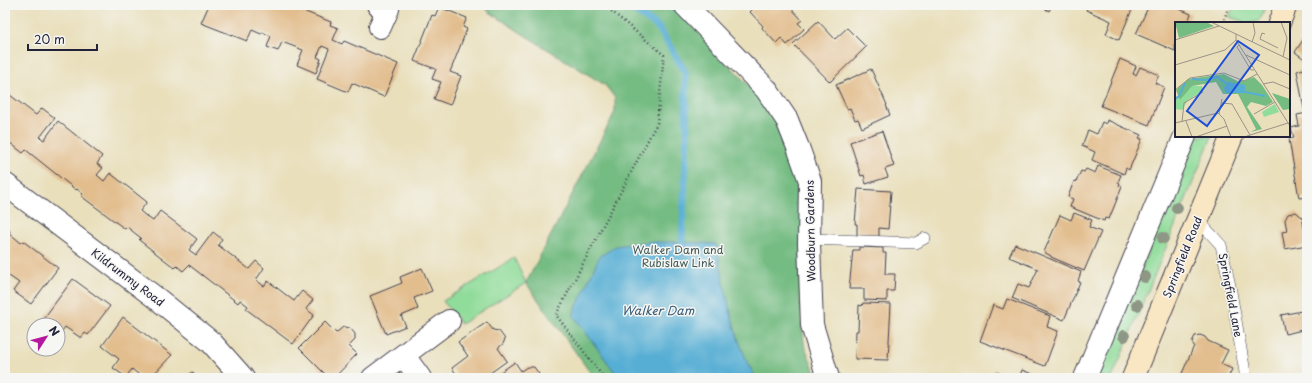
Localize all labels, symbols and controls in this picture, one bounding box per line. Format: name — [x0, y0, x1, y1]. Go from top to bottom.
inset map — [1175, 22, 1290, 137]
scale bar — [28, 26, 97, 52]
text: 20 m — [34, 30, 65, 48]
street label: Woodburn Gardens — [801, 180, 819, 282]
street label: Springfield Road — [1158, 214, 1206, 300]
park label: Walker Dam and Rubislaw Link — [633, 241, 724, 271]
street label: Kildrummy Road — [88, 244, 168, 310]
street label: Springfield Lane — [1214, 251, 1248, 339]
water label: Walker Dam — [622, 301, 695, 319]
north arrow — [26, 317, 66, 357]
text: N — [45, 322, 64, 340]

